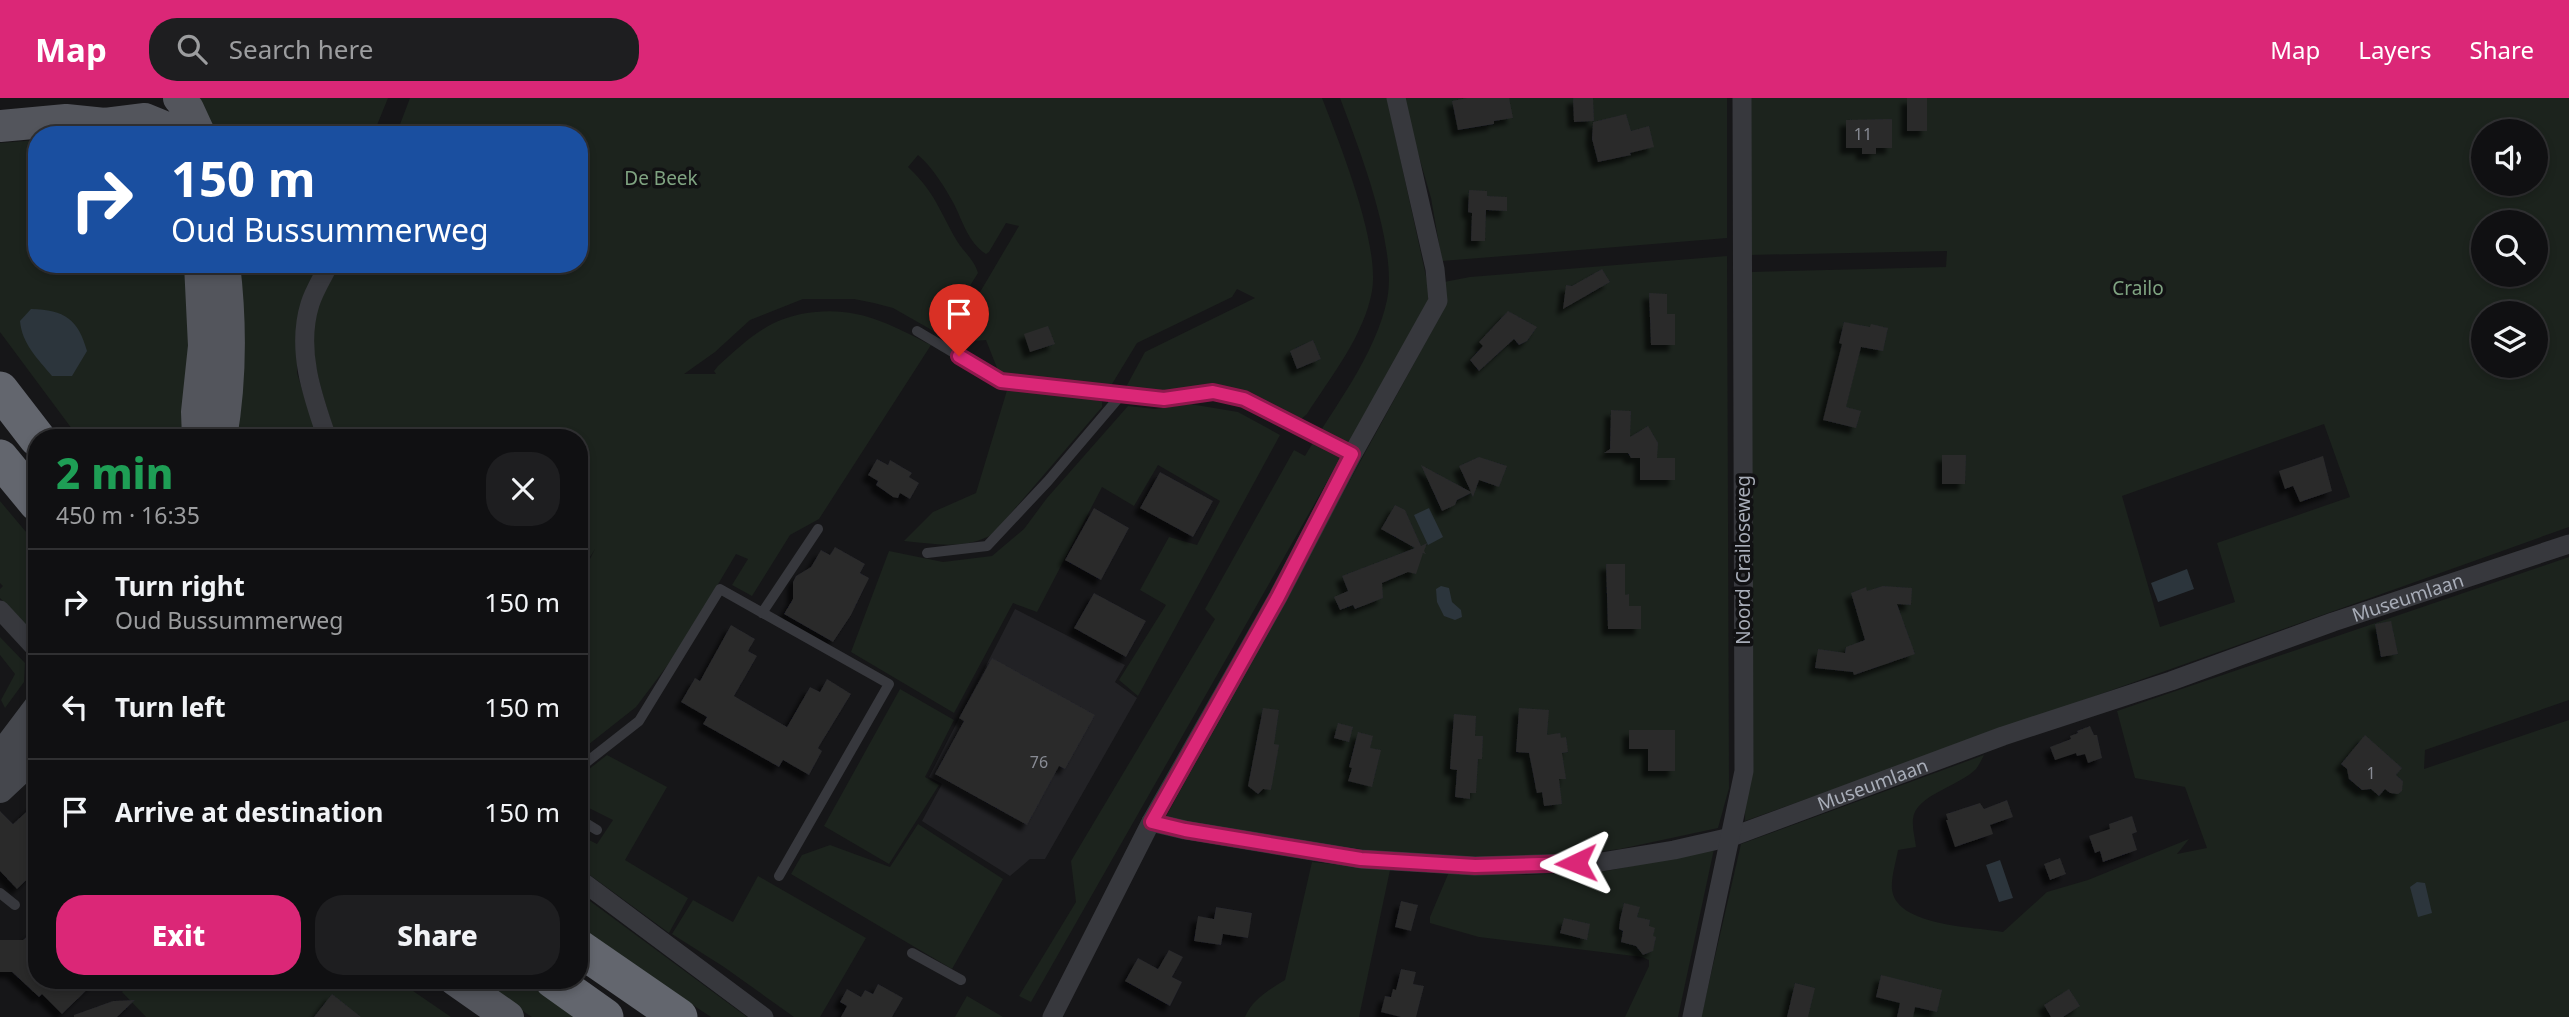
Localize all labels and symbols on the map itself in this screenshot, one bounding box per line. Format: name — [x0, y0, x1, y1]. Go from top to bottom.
house number: 11 — [1854, 123, 1872, 145]
park label: De Beek — [624, 165, 698, 191]
park label: Crailo — [2112, 275, 2164, 301]
pin — [929, 284, 989, 356]
street label: Noord Crailoseweg — [1730, 475, 1756, 645]
street label: Museumlaan — [2348, 567, 2467, 628]
house number: 76 — [1030, 751, 1048, 773]
street label: Museumlaan — [1813, 752, 1932, 817]
house number: 1 — [2366, 762, 2376, 784]
position arrow — [1539, 826, 1613, 900]

